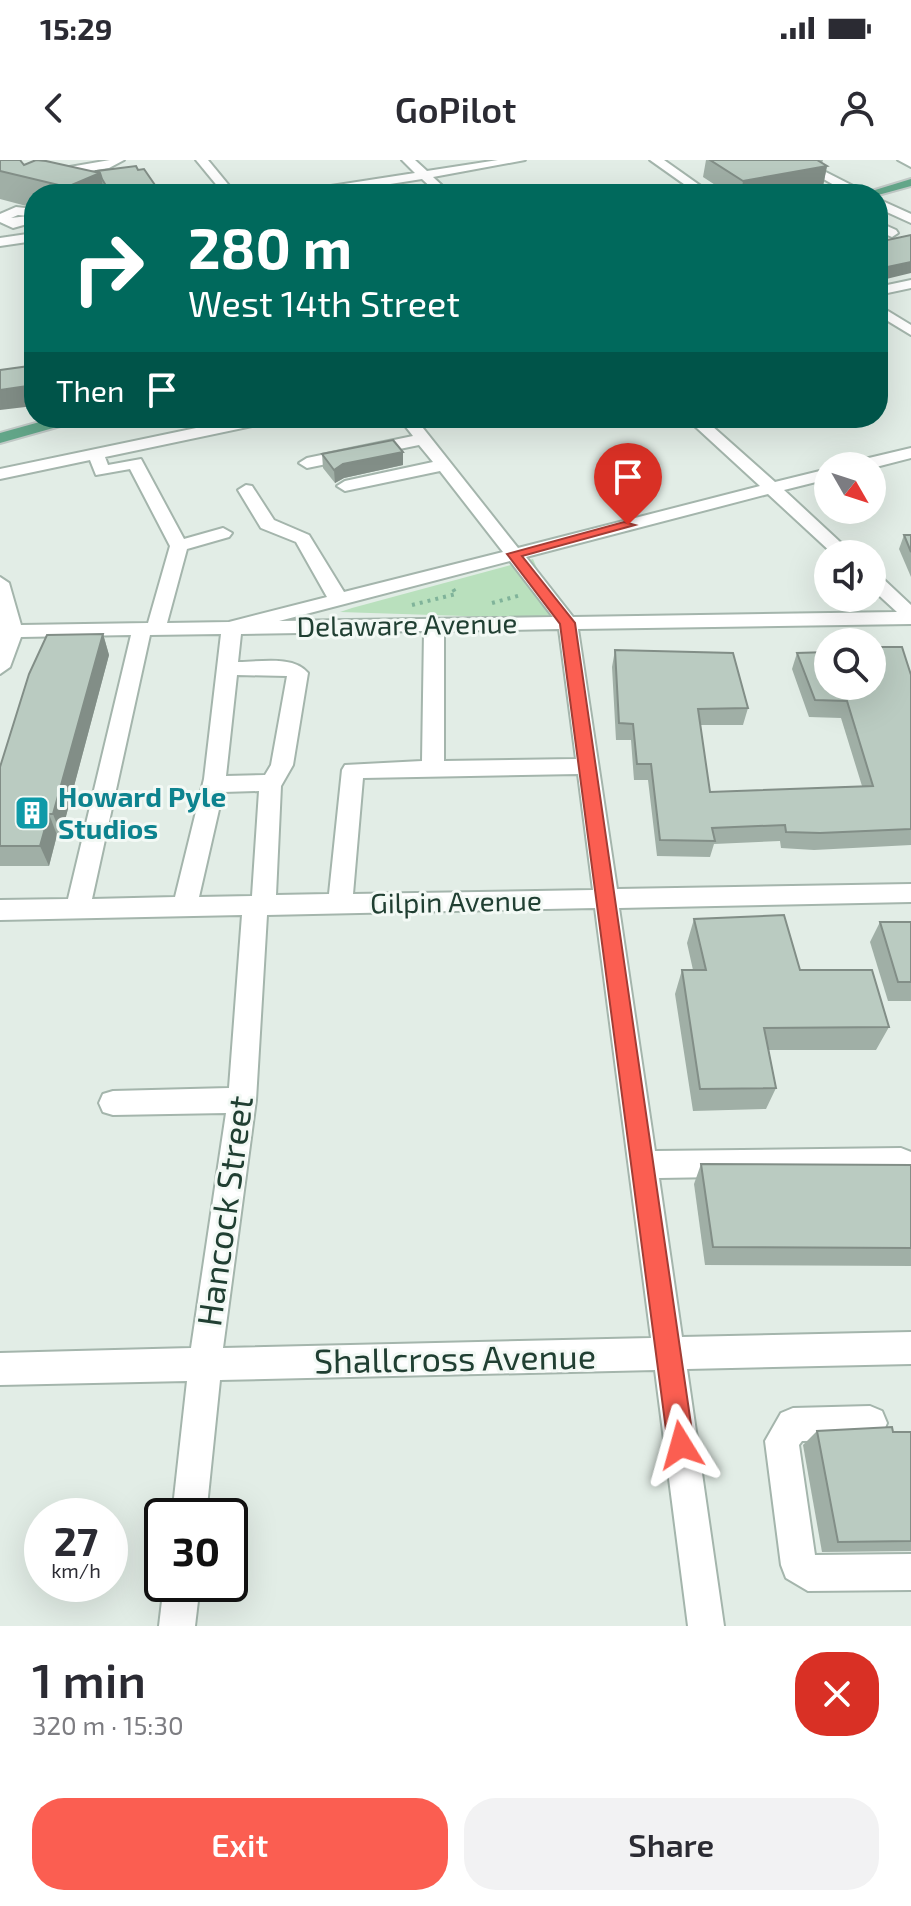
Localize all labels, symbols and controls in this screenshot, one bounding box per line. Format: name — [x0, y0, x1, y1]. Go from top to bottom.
text: 15:29 — [40, 10, 112, 46]
icon: back — [32, 86, 76, 130]
icon: person — [835, 86, 879, 130]
text: GoPilot — [395, 87, 516, 130]
text: 280 m — [188, 213, 352, 280]
icon: right — [56, 216, 160, 320]
text: West 14th Street — [188, 281, 460, 324]
icon: arrive — [140, 368, 184, 412]
text: Then — [56, 372, 124, 408]
pin — [594, 443, 662, 525]
north arrow — [814, 452, 886, 524]
map controls — [814, 452, 886, 700]
icon: arrive — [606, 455, 650, 499]
button: sound — [814, 540, 886, 612]
street label: Delaware Avenue — [296, 605, 518, 643]
button: search — [814, 628, 886, 700]
place label: Howard Pyle Studios — [58, 779, 226, 845]
building icon: Howard Pyle Studios — [13, 794, 51, 832]
street label: Gilpin Avenue — [370, 883, 542, 919]
street label: Hancock Street — [187, 1093, 260, 1329]
street label: Shallcross Avenue — [314, 1335, 596, 1380]
position arrow — [639, 1403, 723, 1487]
speed limit sign: 30 — [144, 1498, 248, 1602]
text: 27 — [54, 1516, 98, 1564]
text: km/h — [51, 1558, 101, 1582]
text: 1 min — [32, 1650, 146, 1708]
button: close — [795, 1652, 879, 1736]
text: 320 m · 15:30 — [32, 1709, 184, 1740]
button: Exit — [32, 1798, 448, 1890]
button: Share — [464, 1798, 879, 1890]

